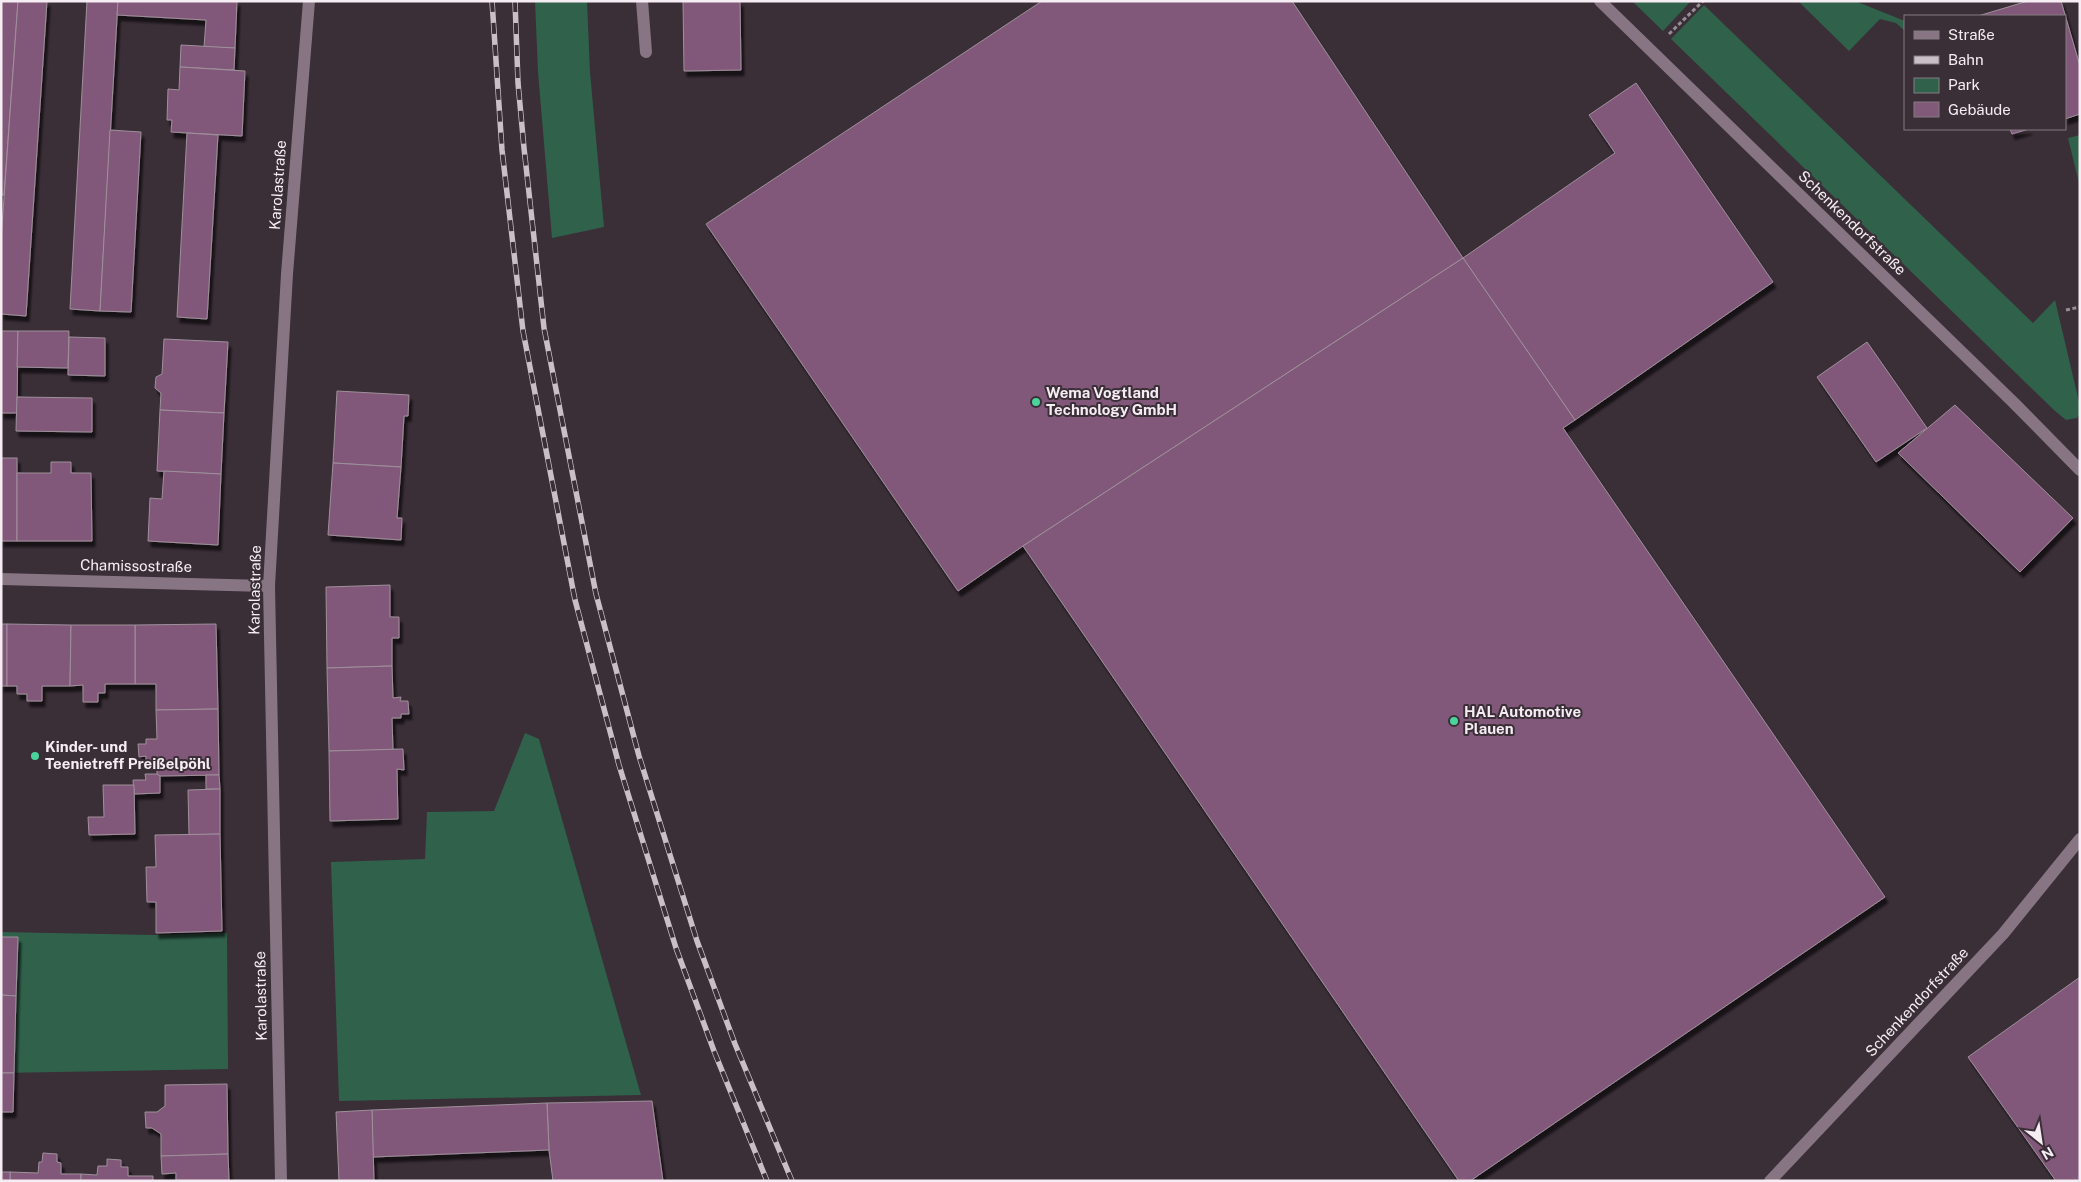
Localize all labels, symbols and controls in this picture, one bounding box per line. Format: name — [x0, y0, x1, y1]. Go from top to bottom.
legend — [1904, 15, 2066, 130]
text: Straße — [1948, 26, 1995, 43]
text: Bahn — [1948, 51, 1984, 68]
text: Park — [1948, 76, 1980, 93]
text: Gebäude — [1948, 101, 2011, 118]
street label: Karolastraße — [266, 140, 289, 230]
street label: Schenkendorfstraße — [1795, 167, 1910, 278]
place label: Wema Vogtland Technology GmbH — [1046, 384, 1177, 418]
marker: Wema Vogtland Technology GmbH — [1030, 396, 1042, 408]
street label: Karolastraße — [245, 545, 264, 635]
street label: Chamissostraße — [80, 556, 192, 575]
place label: HAL Automotive Plauen — [1464, 703, 1581, 737]
marker: HAL Automotive Plauen — [1448, 715, 1460, 727]
place label: Kinder- und Teenietreff Preißelpöhl — [45, 738, 211, 772]
marker: Kinder- und Teenietreff Preißelpöhl — [29, 750, 41, 762]
street label: Schenkendorfstraße — [1862, 944, 1972, 1060]
street label: Karolastraße — [251, 951, 270, 1041]
north arrow — [2016, 1117, 2066, 1167]
text: N — [2039, 1144, 2056, 1163]

